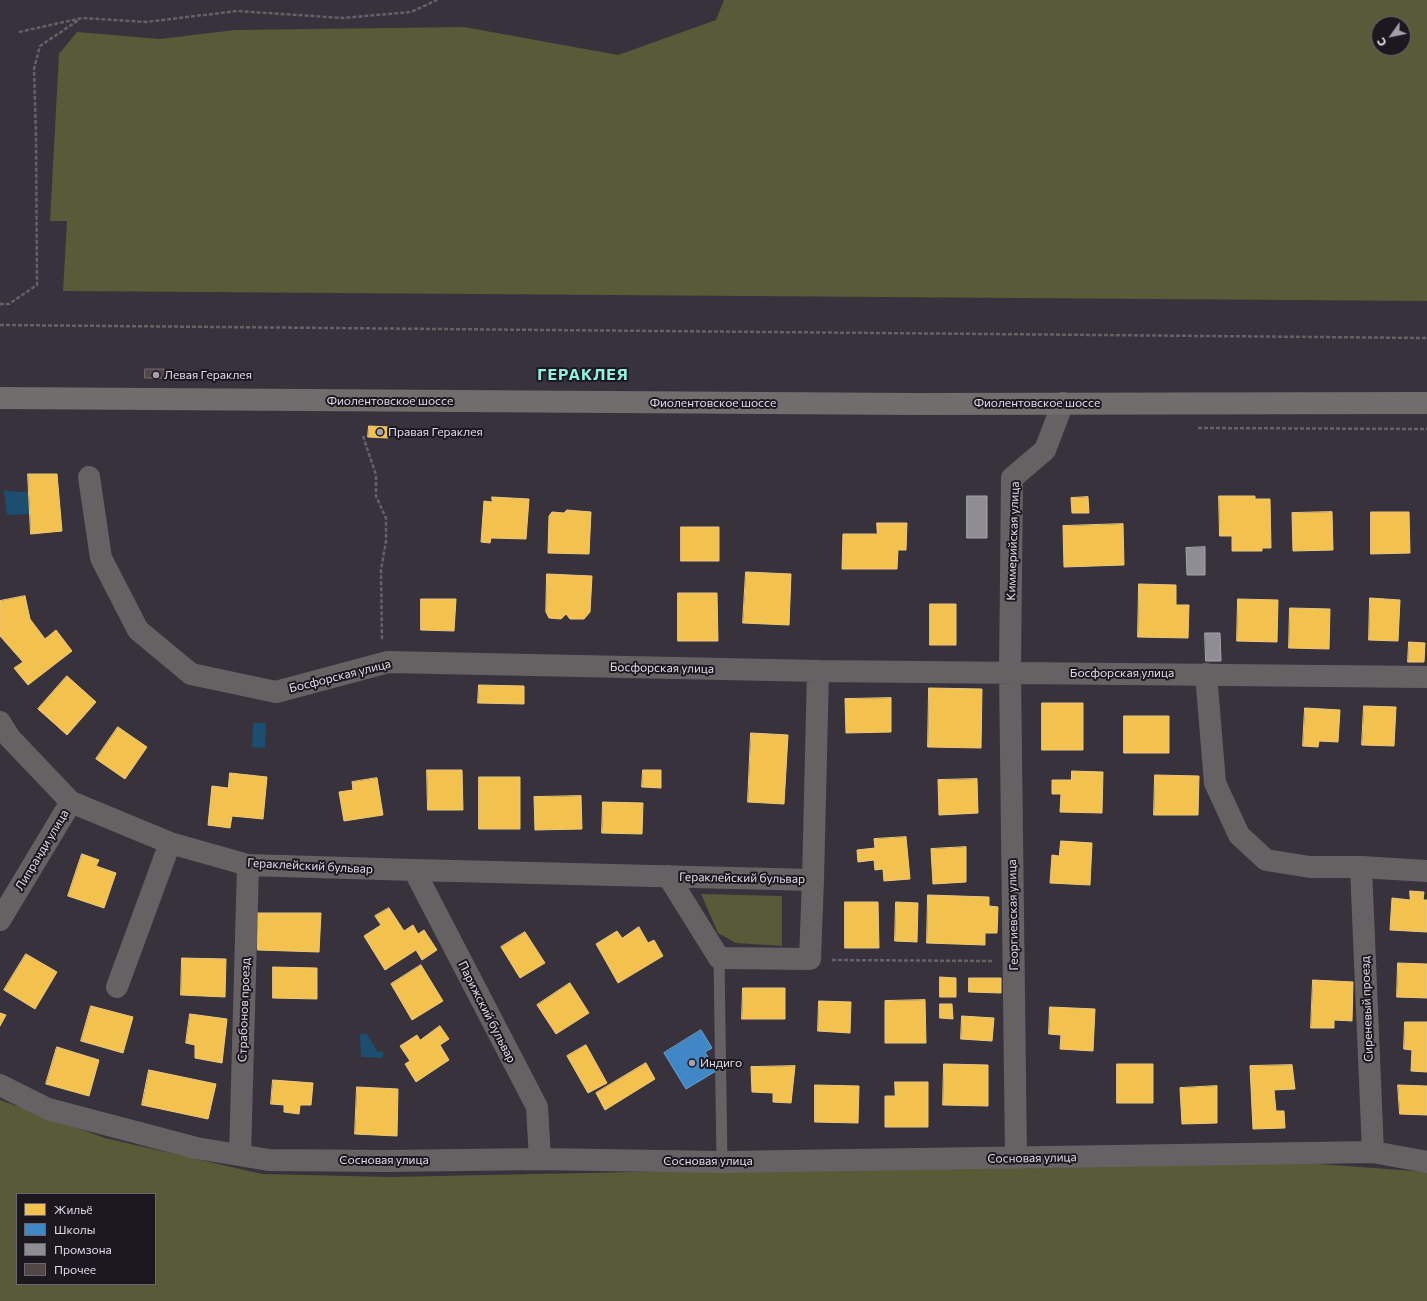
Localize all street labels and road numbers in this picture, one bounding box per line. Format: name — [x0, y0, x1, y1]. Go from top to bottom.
street label: Фиолентовское шоссе — [327, 394, 453, 408]
street label: Фиолентовское шоссе — [650, 396, 776, 410]
street label: Фиолентовское шоссе — [974, 396, 1100, 410]
street label: Киммерийская улица — [1004, 481, 1022, 601]
street label: Босфорская улица — [288, 656, 392, 696]
street label: Босфорская улица — [610, 660, 714, 676]
street label: Босфорская улица — [1070, 666, 1174, 680]
street label: Липранди улица — [12, 807, 72, 893]
street label: Гераклейский бульвар — [247, 856, 373, 876]
street label: Георгиевская улица — [1005, 859, 1021, 971]
street label: Гераклейский бульвар — [679, 870, 805, 886]
street label: Сиреневый проезд — [1358, 956, 1376, 1062]
street label: Страбонов проезд — [235, 958, 253, 1062]
street label: Парижский бульвар — [455, 959, 519, 1065]
street label: Сосновая улица — [987, 1150, 1077, 1166]
street label: Сосновая улица — [339, 1153, 429, 1167]
street label: Сосновая улица — [663, 1154, 753, 1168]

